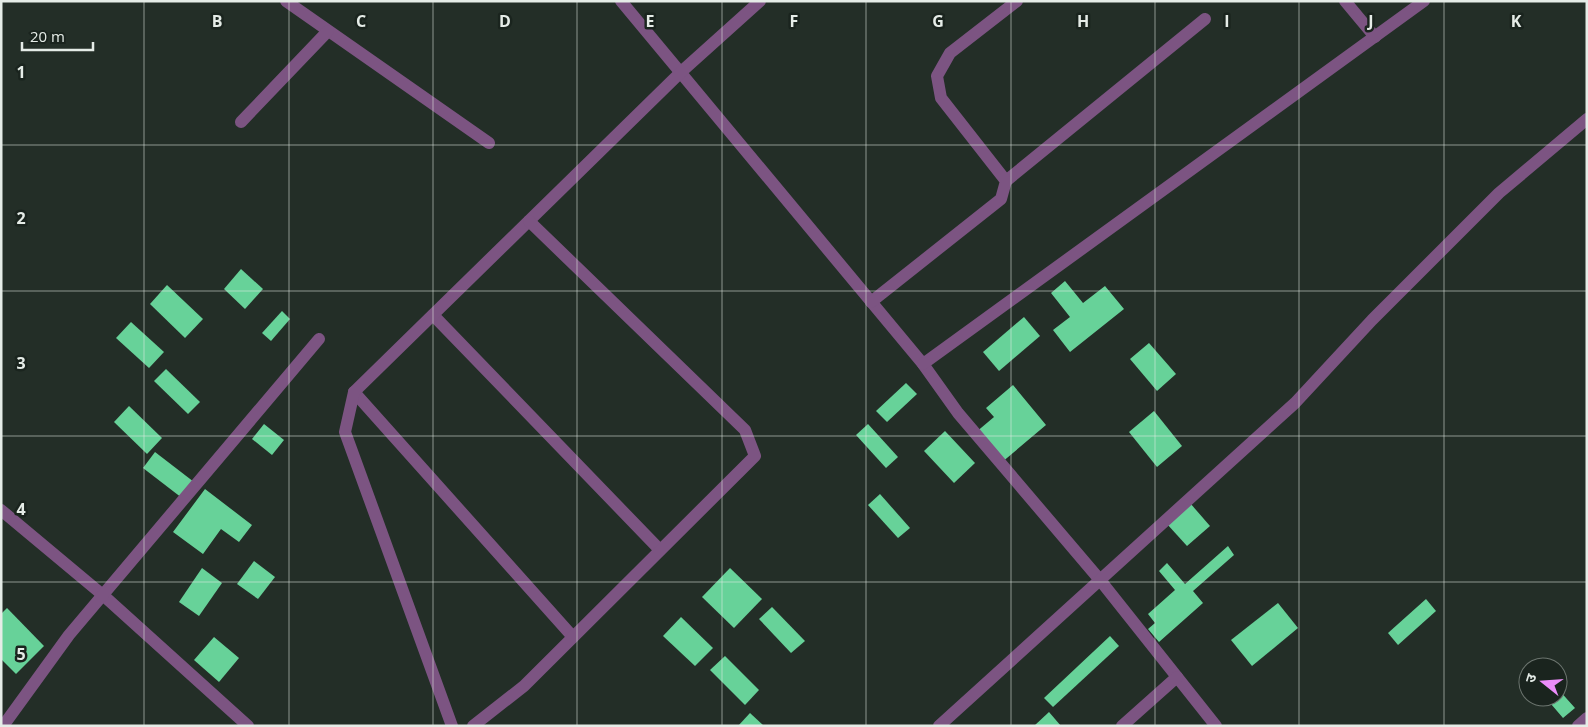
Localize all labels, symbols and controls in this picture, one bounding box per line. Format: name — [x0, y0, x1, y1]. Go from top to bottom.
text: B — [212, 10, 222, 32]
text: C — [356, 10, 366, 32]
text: D — [499, 10, 511, 32]
text: E — [646, 10, 655, 32]
text: F — [790, 10, 798, 32]
text: G — [932, 10, 944, 32]
text: H — [1077, 10, 1089, 32]
text: I — [1224, 10, 1230, 32]
text: J — [1366, 10, 1374, 32]
text: K — [1511, 10, 1522, 32]
scale bar — [22, 20, 94, 52]
text: 20 m — [30, 26, 65, 46]
text: 1 — [16, 61, 26, 83]
text: 2 — [16, 207, 26, 229]
text: 3 — [16, 352, 26, 374]
text: 4 — [16, 498, 26, 520]
text: 5 — [16, 643, 26, 665]
north arrow — [1518, 657, 1568, 707]
text: उ — [1520, 671, 1541, 685]

